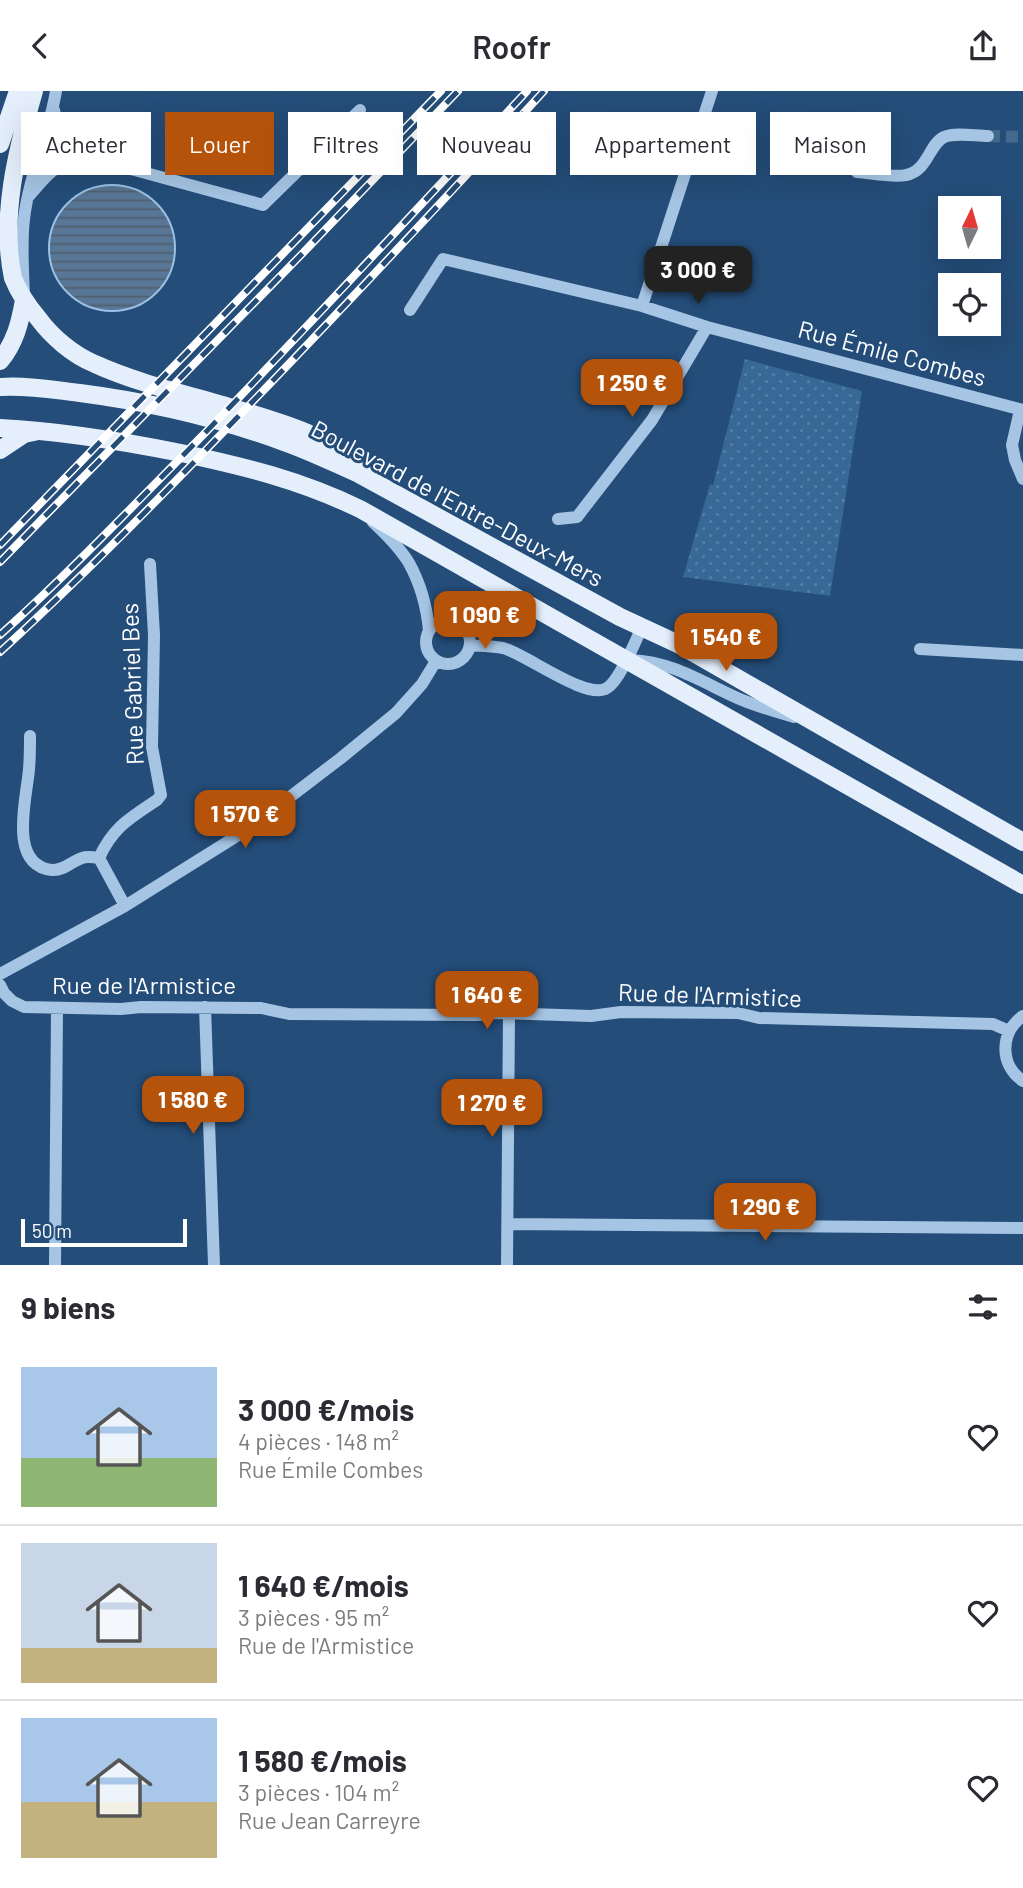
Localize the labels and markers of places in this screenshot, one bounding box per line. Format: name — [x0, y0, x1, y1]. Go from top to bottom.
pin: 3 000 € — [633, 247, 763, 306]
pin: 1 250 € — [567, 359, 697, 419]
pin: 1 090 € — [420, 591, 550, 651]
pin: 1 540 € — [661, 613, 791, 673]
pin: 1 570 € — [180, 791, 310, 850]
pin: 1 640 € — [422, 971, 552, 1031]
pin: 1 580 € — [128, 1077, 258, 1136]
pin: 1 270 € — [427, 1079, 557, 1139]
pin: 1 290 € — [700, 1183, 830, 1243]

